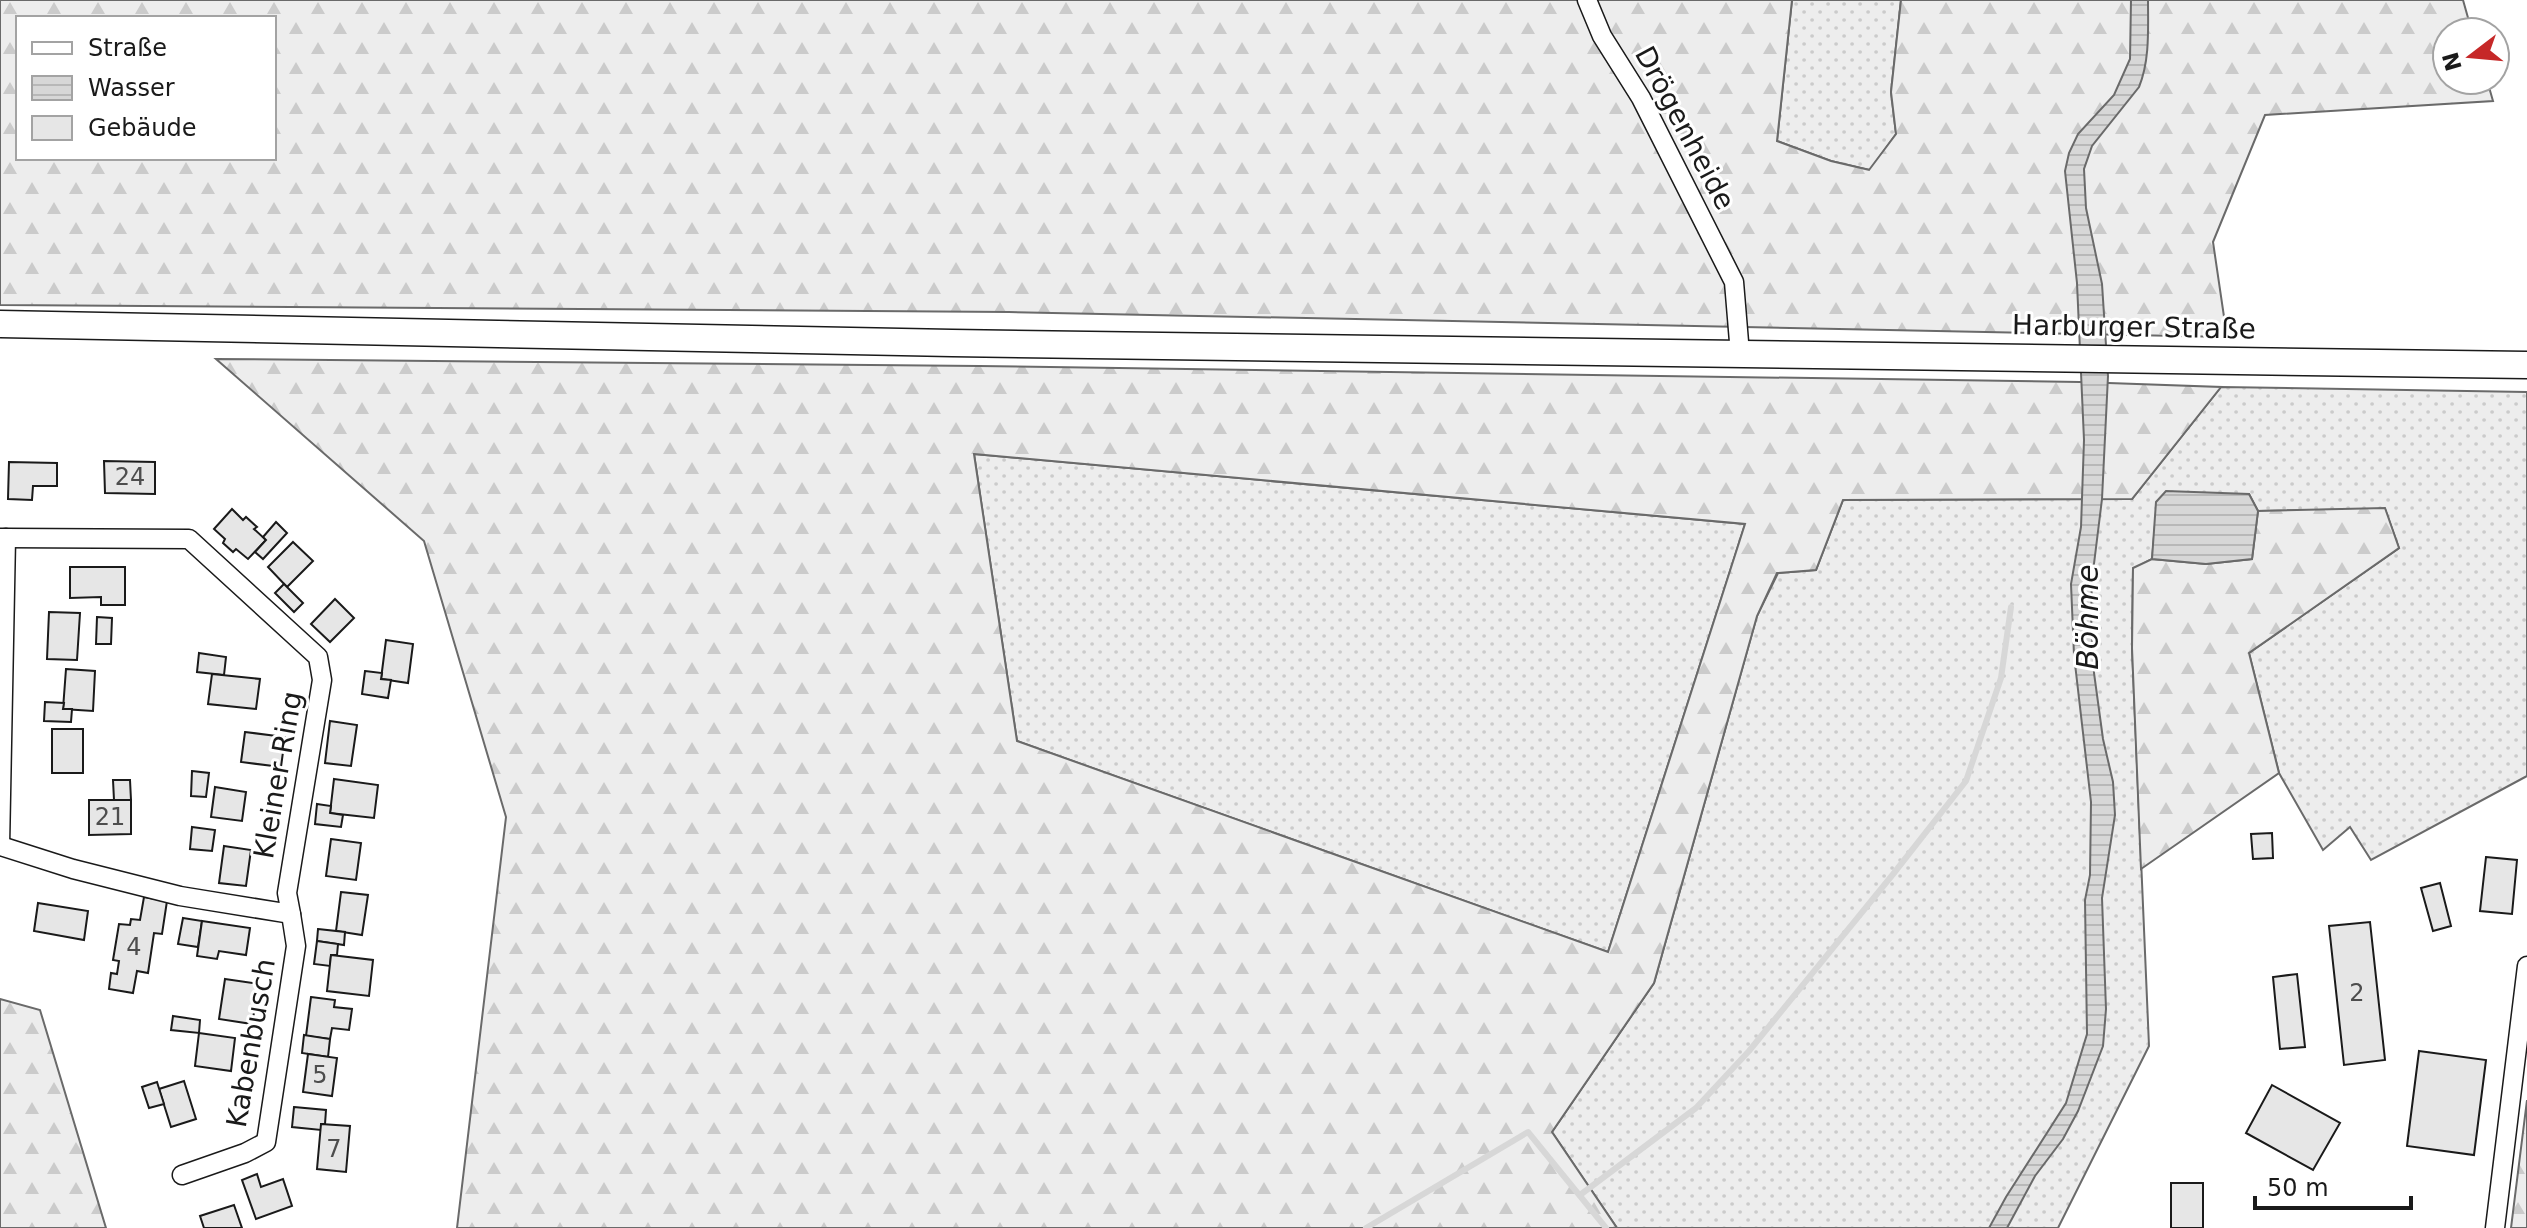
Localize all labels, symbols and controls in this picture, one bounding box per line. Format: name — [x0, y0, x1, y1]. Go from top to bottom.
legend — [16, 16, 276, 160]
north arrow — [2431, 16, 2511, 96]
text: Straße — [88, 34, 167, 62]
street label: Drögenheide — [1628, 41, 1742, 215]
text: N — [2438, 49, 2467, 74]
text: Wasser — [88, 74, 175, 102]
text: Gebäude — [88, 114, 197, 142]
street label: Harburger Straße — [2012, 308, 2256, 346]
house number: 24 — [115, 463, 145, 491]
water label: Böhme — [2070, 564, 2105, 670]
street label: Kleiner Ring — [247, 689, 309, 861]
house number: 21 — [95, 803, 125, 831]
house number: 4 — [126, 933, 142, 961]
street label: Kabenbusch — [220, 956, 282, 1130]
house number: 2 — [2349, 979, 2365, 1007]
house number: 5 — [312, 1061, 328, 1089]
house number: 7 — [326, 1135, 342, 1163]
scale bar — [2255, 1160, 2411, 1210]
text: 50 m — [2267, 1174, 2329, 1202]

